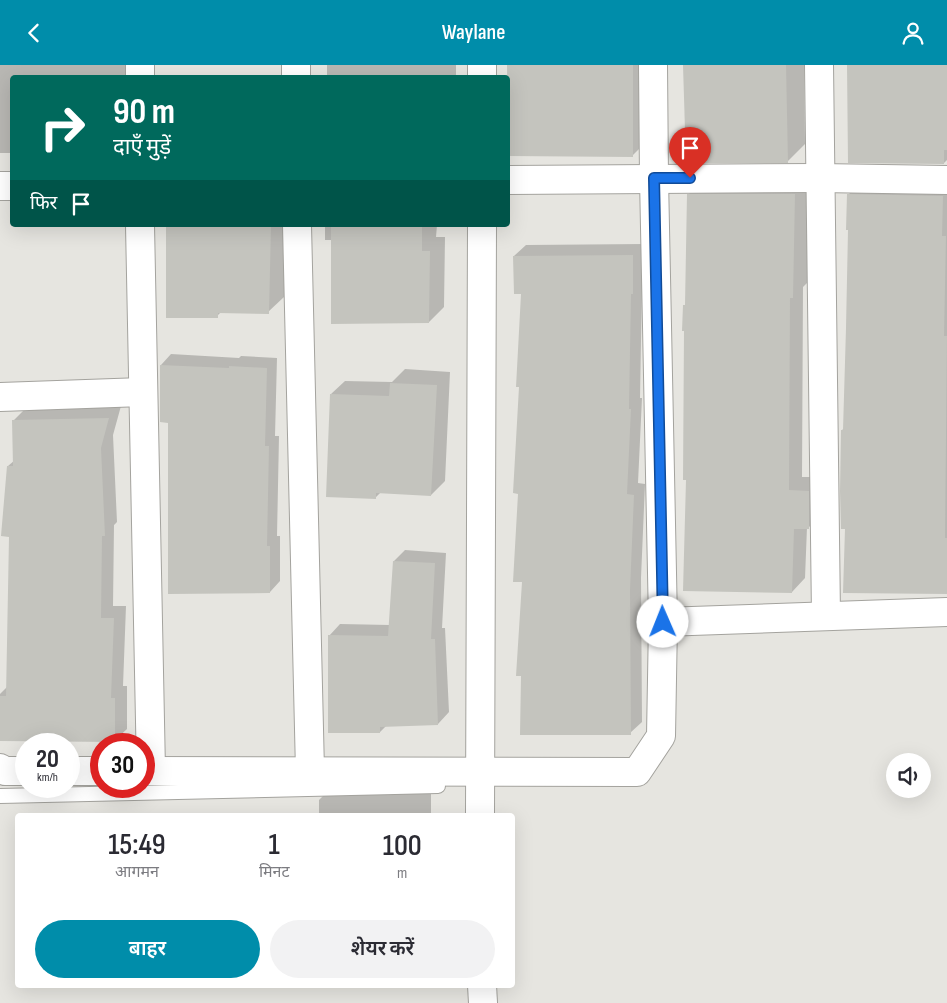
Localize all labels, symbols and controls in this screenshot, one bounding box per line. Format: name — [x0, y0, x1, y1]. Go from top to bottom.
icon: back — [20, 19, 48, 47]
text: Waylane — [442, 19, 505, 46]
icon: person — [899, 19, 927, 47]
text: 90 m — [113, 91, 175, 134]
icon: right — [30, 95, 95, 160]
pin — [669, 127, 711, 178]
text: दाएँ मुड़ें — [113, 134, 171, 161]
icon: arrive — [676, 134, 704, 162]
icon: arrive — [67, 190, 95, 218]
text: फिर — [30, 192, 57, 215]
position arrow — [636, 595, 688, 647]
speed limit sign: 30 — [90, 733, 155, 798]
text: 20 — [36, 744, 59, 775]
map controls — [886, 753, 931, 798]
button: sound — [886, 753, 931, 798]
text: km/h — [37, 770, 58, 785]
text: 15:49 — [108, 827, 166, 863]
text: 1 — [269, 827, 280, 863]
text: 100 — [383, 828, 422, 864]
text: आगमन — [115, 863, 159, 882]
text: मिनट — [259, 863, 290, 882]
text: m — [397, 864, 407, 883]
button: बाहर — [35, 920, 260, 978]
button: शेयर करें — [270, 920, 495, 978]

